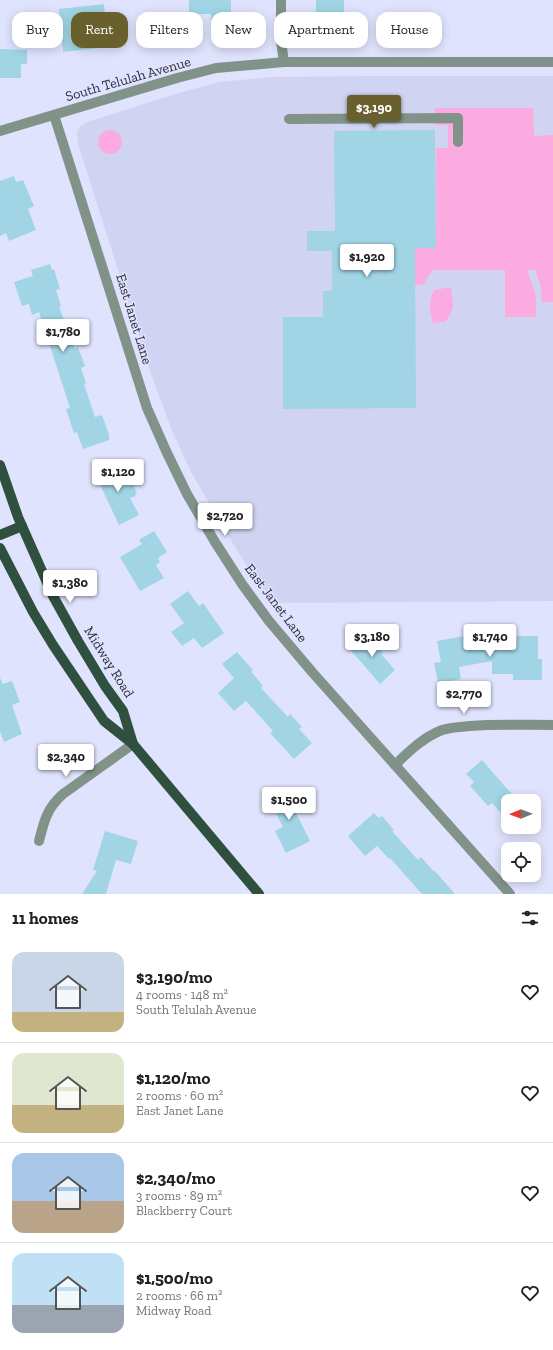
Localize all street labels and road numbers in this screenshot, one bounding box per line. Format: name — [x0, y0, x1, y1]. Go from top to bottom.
street label: South Telulah Avenue — [63, 53, 193, 105]
street label: East Janet Lane — [112, 272, 156, 367]
street label: East Janet Lane — [241, 560, 311, 646]
street label: Midway Road — [80, 623, 138, 701]

